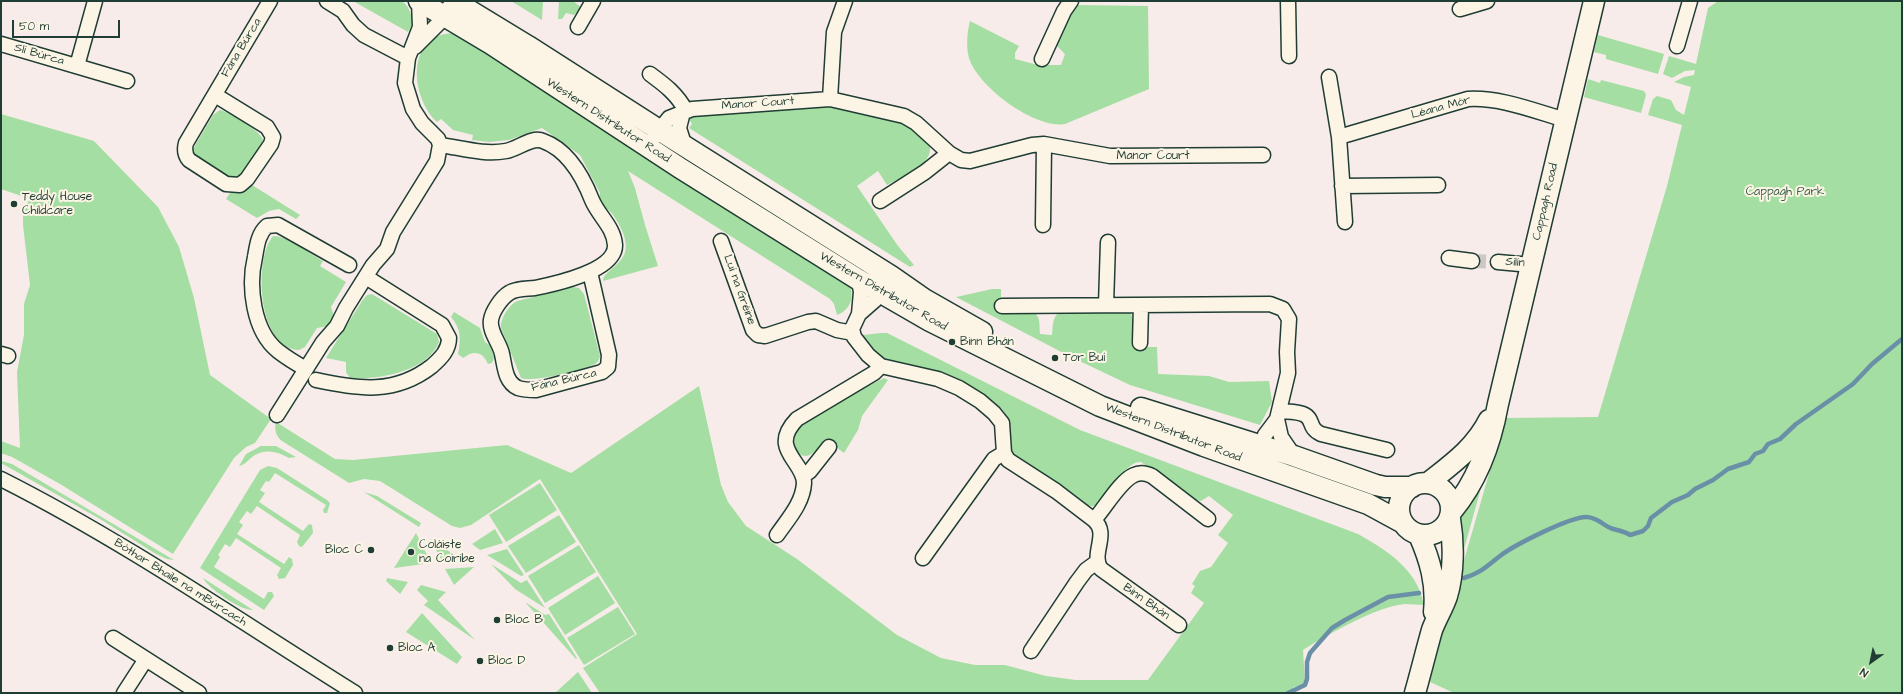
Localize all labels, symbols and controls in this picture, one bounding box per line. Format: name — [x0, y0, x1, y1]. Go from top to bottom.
scale bar — [14, 12, 122, 38]
street label: Fána Búrca — [219, 16, 265, 80]
text: 50 m — [19, 18, 49, 35]
street label: Slí Búrca — [12, 41, 66, 69]
street label: Western Distributor Road — [543, 76, 673, 166]
street label: Léana Mór — [1410, 93, 1472, 123]
street label: Manor Court — [721, 94, 795, 114]
street label: Manor Court — [1116, 149, 1190, 163]
street label: Cappagh Road — [1530, 162, 1562, 242]
park label: Cappagh Park — [1746, 185, 1824, 199]
place label: Teddy House Childcare — [22, 190, 92, 218]
marker: Teddy House Childcare — [9, 199, 19, 209]
street label: Western Distributor Road — [817, 250, 949, 334]
street label: Luí na Gréine — [720, 253, 758, 327]
street label: Silín — [1505, 255, 1525, 271]
place label: Binn Bhán — [960, 335, 1014, 349]
marker: Binn Bhán — [947, 337, 957, 347]
place label: Tor Buí — [1063, 351, 1105, 365]
marker: Tor Buí — [1050, 353, 1060, 363]
street label: Fána Búrca — [530, 367, 598, 395]
street label: Western Distributor Road — [1103, 400, 1243, 466]
street label: Bóthar Bhaile na mBúrcach — [111, 536, 249, 630]
place label: Coláiste na Coiribe — [419, 538, 475, 566]
place label: Bloc C — [325, 543, 363, 557]
marker: Bloc C — [366, 545, 376, 555]
marker: Coláiste na Coiribe — [406, 547, 416, 557]
street label: Binn Bhán — [1120, 581, 1172, 623]
place label: Bloc B — [505, 613, 543, 627]
marker: Bloc B — [492, 615, 502, 625]
place label: Bloc A — [398, 641, 435, 655]
north arrow — [1851, 642, 1891, 682]
marker: Bloc A — [385, 643, 395, 653]
place label: Bloc D — [488, 654, 525, 668]
marker: Bloc D — [475, 656, 485, 666]
text: N — [1857, 664, 1871, 681]

